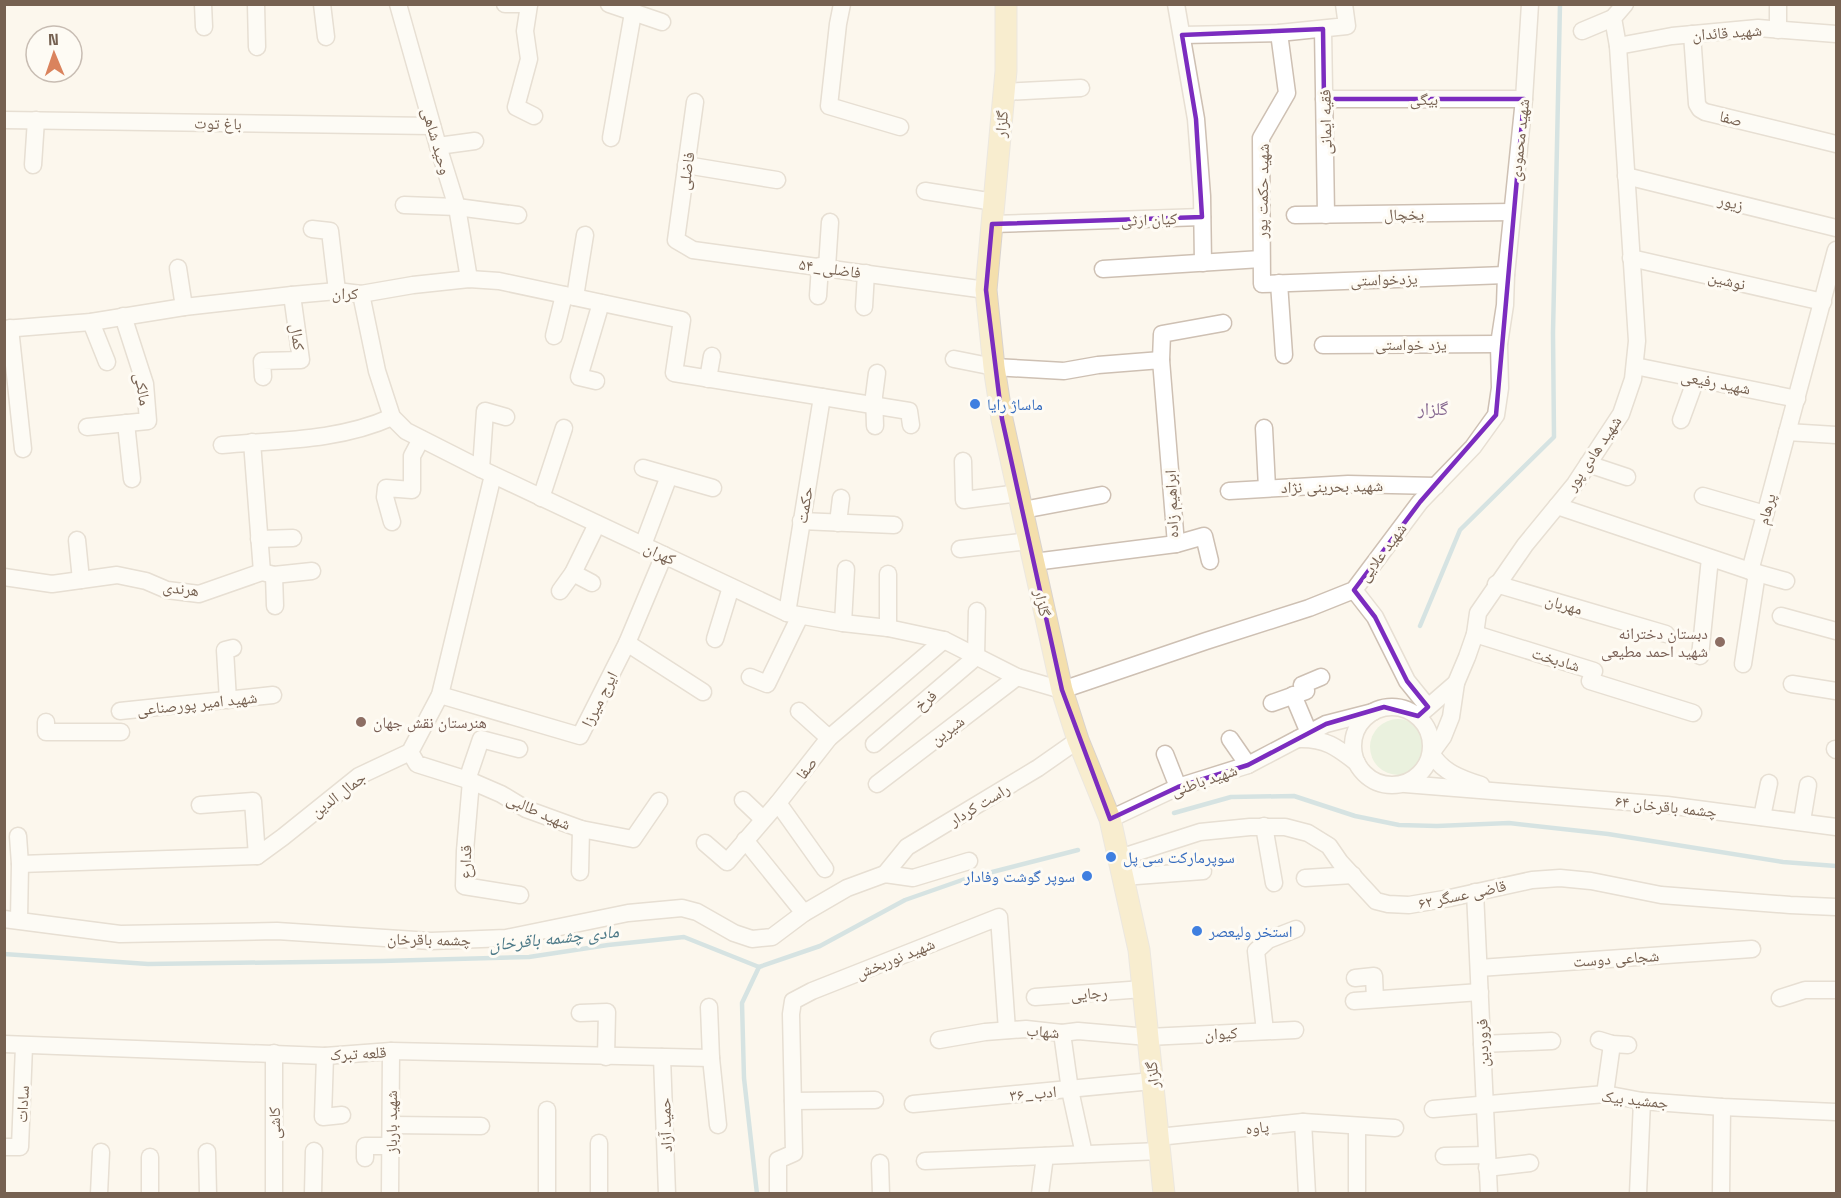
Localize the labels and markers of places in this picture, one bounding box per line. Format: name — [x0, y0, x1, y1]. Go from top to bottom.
place label: ماساژ رایا — [987, 394, 1043, 415]
marker: ماساژ رایا — [968, 397, 982, 411]
place label: دبستان دخترانه شهید احمد مطیعی — [1601, 623, 1708, 662]
marker: دبستان دخترانه شهید احمد مطیعی — [1713, 635, 1727, 649]
place label: هنرستان نقش جهان — [373, 712, 487, 733]
marker: هنرستان نقش جهان — [354, 715, 368, 729]
place label: سوپرمارکت سی پل — [1123, 847, 1235, 868]
marker: سوپرمارکت سی پل — [1104, 850, 1118, 864]
place label: سوپر گوشت وفادار — [963, 866, 1075, 887]
marker: سوپر گوشت وفادار — [1080, 869, 1094, 883]
place label: استخر ولیعصر — [1208, 921, 1293, 942]
marker: استخر ولیعصر — [1190, 924, 1204, 938]

